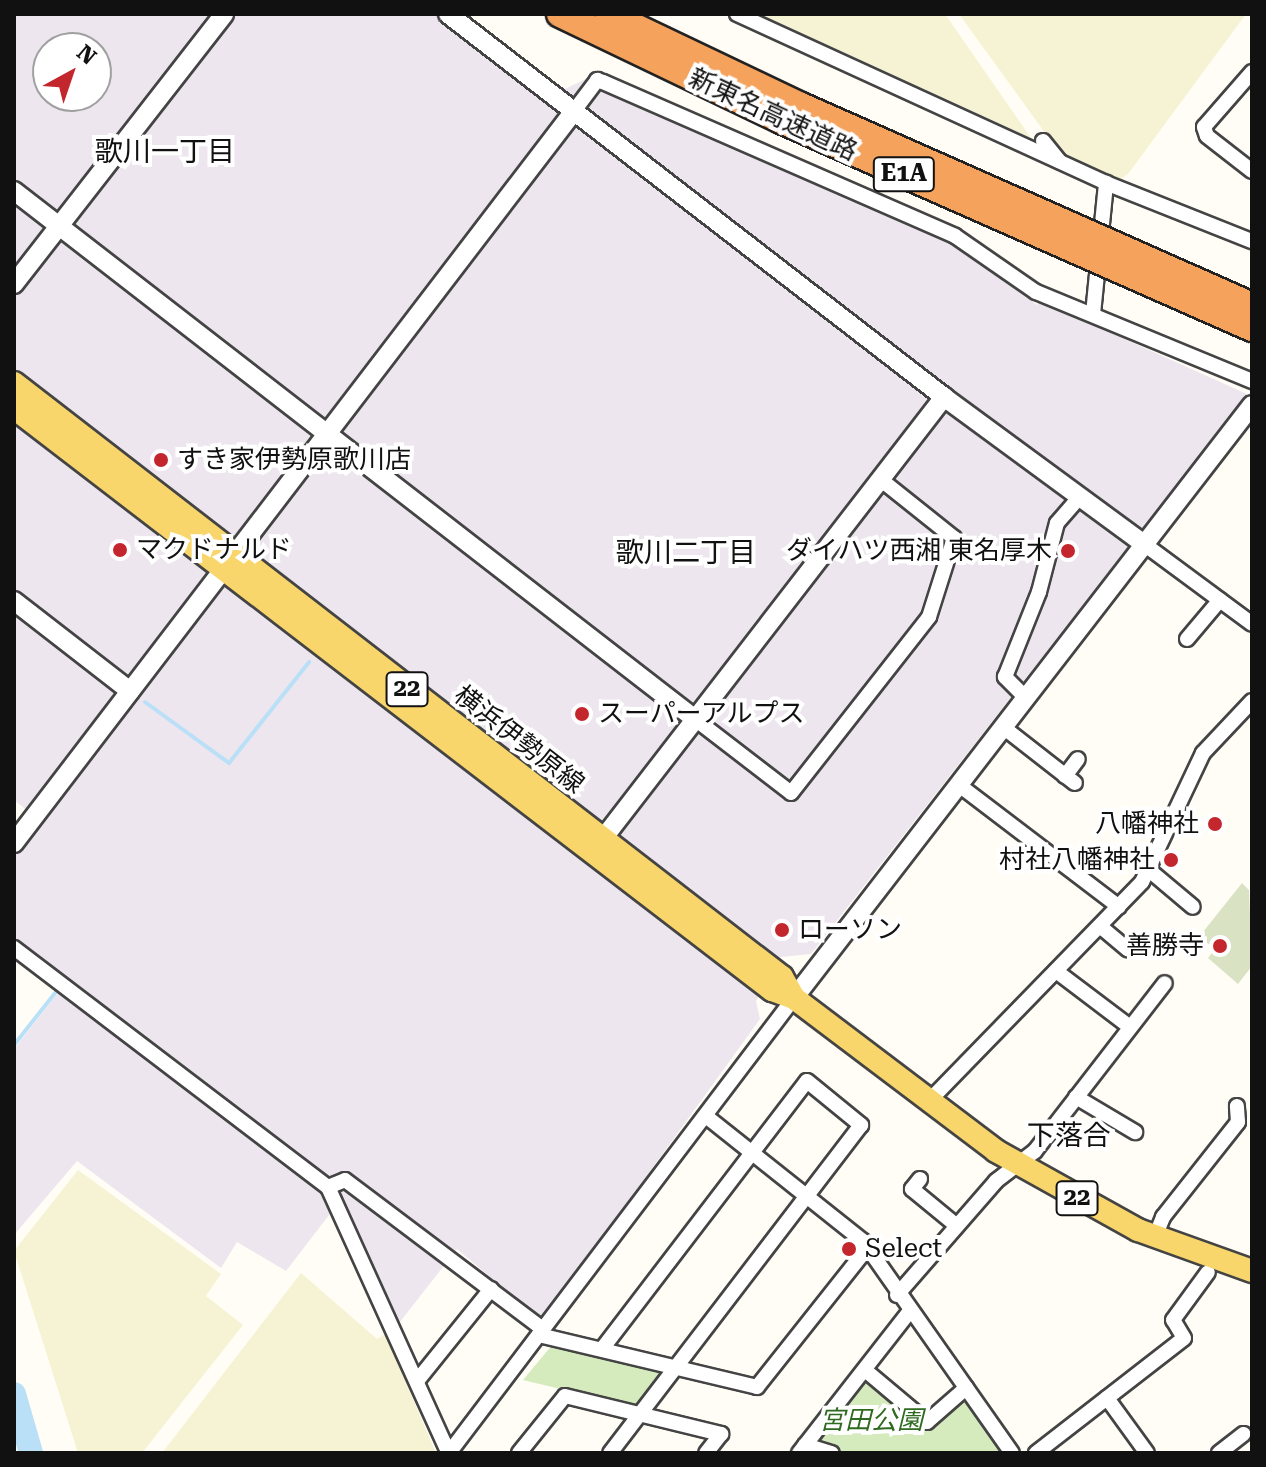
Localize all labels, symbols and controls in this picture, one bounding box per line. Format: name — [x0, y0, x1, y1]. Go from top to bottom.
north arrow — [32, 32, 112, 112]
text: N — [72, 40, 101, 70]
street label: 新東名高速道路 — [684, 62, 862, 168]
district label: 歌川一丁目 — [95, 135, 235, 169]
road number: E1A — [872, 154, 936, 194]
place label: すき家伊勢原歌川店 — [177, 444, 411, 476]
marker: すき家伊勢原歌川店 — [152, 451, 170, 469]
place label: マクドナルド — [136, 534, 292, 566]
place label: ダイハツ西湘 東名厚木 — [785, 535, 1052, 567]
district label: 歌川二丁目 — [616, 536, 756, 570]
marker: マクドナルド — [111, 541, 129, 559]
marker: ダイハツ西湘 東名厚木 — [1059, 542, 1077, 560]
road number: 22 — [385, 669, 429, 709]
street label: 横浜伊勢原線 — [448, 680, 590, 800]
place label: スーパーアルプス — [598, 698, 806, 730]
marker: スーパーアルプス — [573, 705, 591, 723]
place label: 八幡神社 — [1095, 808, 1199, 840]
marker: 八幡神社 — [1206, 815, 1224, 833]
place label: 村社八幡神社 — [999, 844, 1155, 876]
marker: 村社八幡神社 — [1162, 851, 1180, 869]
place label: ローソン — [798, 914, 902, 946]
marker: ローソン — [773, 921, 791, 939]
place label: 善勝寺 — [1126, 930, 1204, 962]
marker: 善勝寺 — [1211, 937, 1229, 955]
district label: 下落合 — [1027, 1119, 1111, 1153]
road number: 22 — [1055, 1178, 1099, 1218]
place label: Select — [865, 1233, 942, 1265]
marker: Select — [840, 1240, 858, 1258]
park label: 宮田公園 — [819, 1405, 923, 1437]

